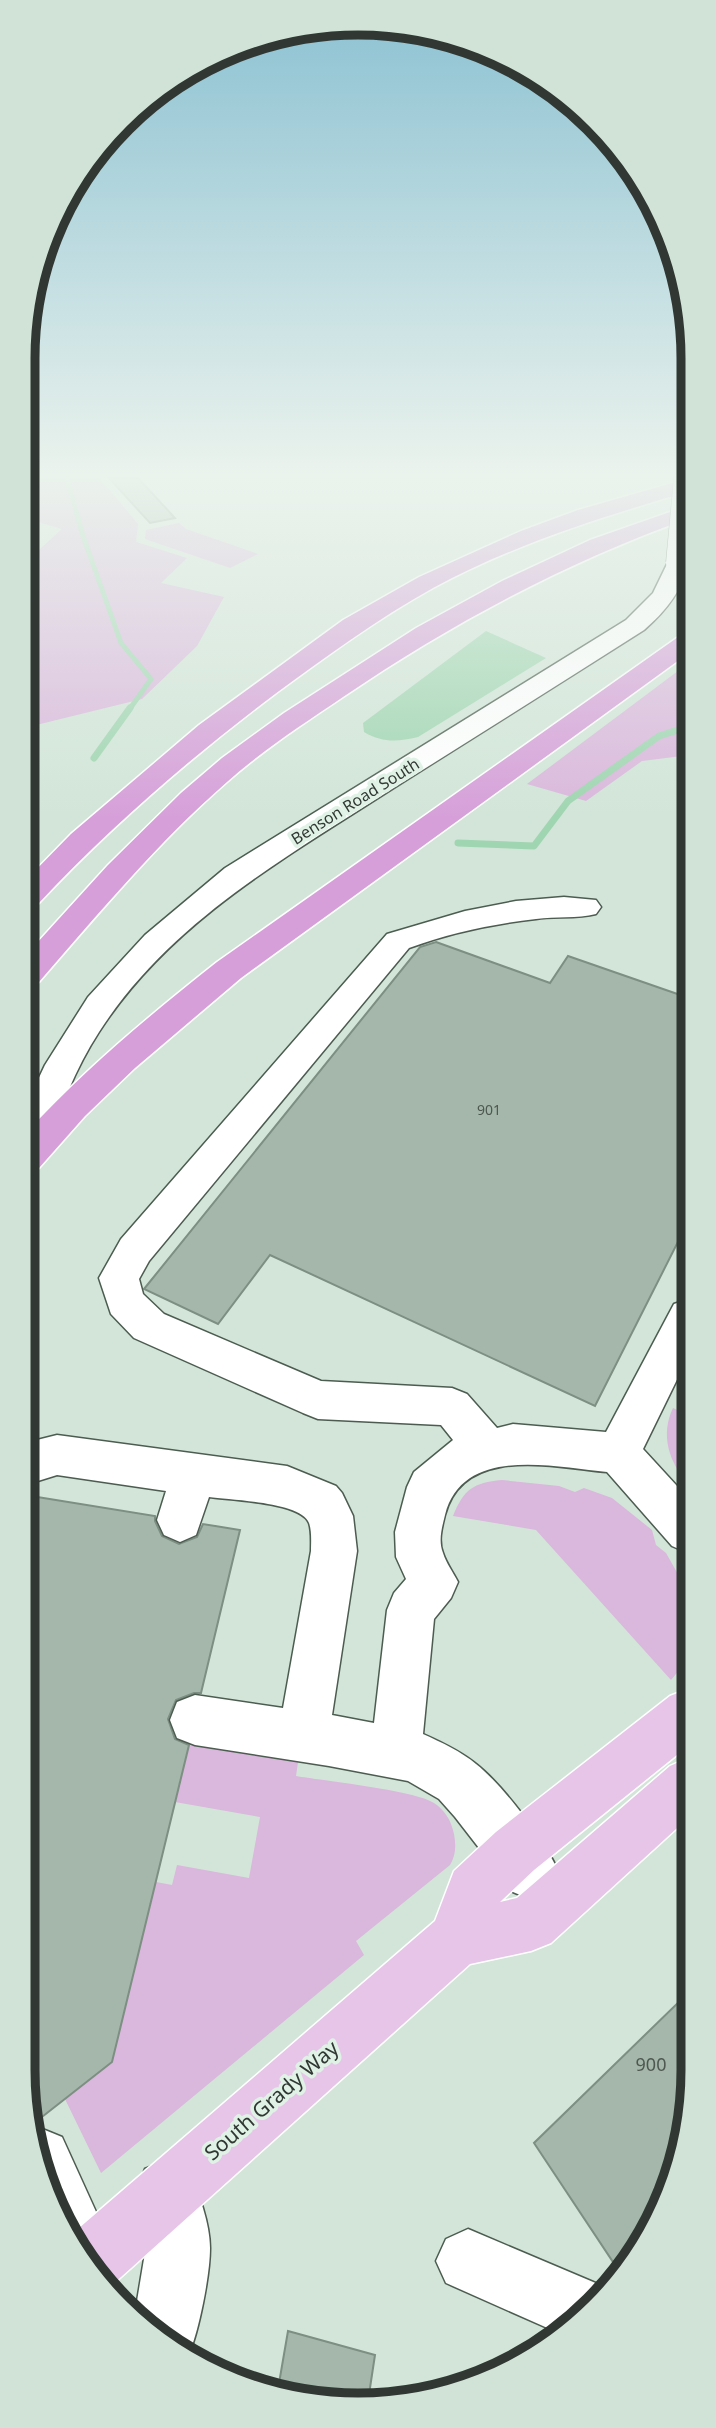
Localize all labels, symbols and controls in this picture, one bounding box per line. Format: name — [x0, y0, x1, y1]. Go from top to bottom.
street label: Benson Road South — [287, 753, 423, 849]
house number: 901 — [477, 1100, 501, 1119]
street label: South Grady Way — [198, 2034, 344, 2166]
house number: 900 — [636, 2052, 666, 2076]

